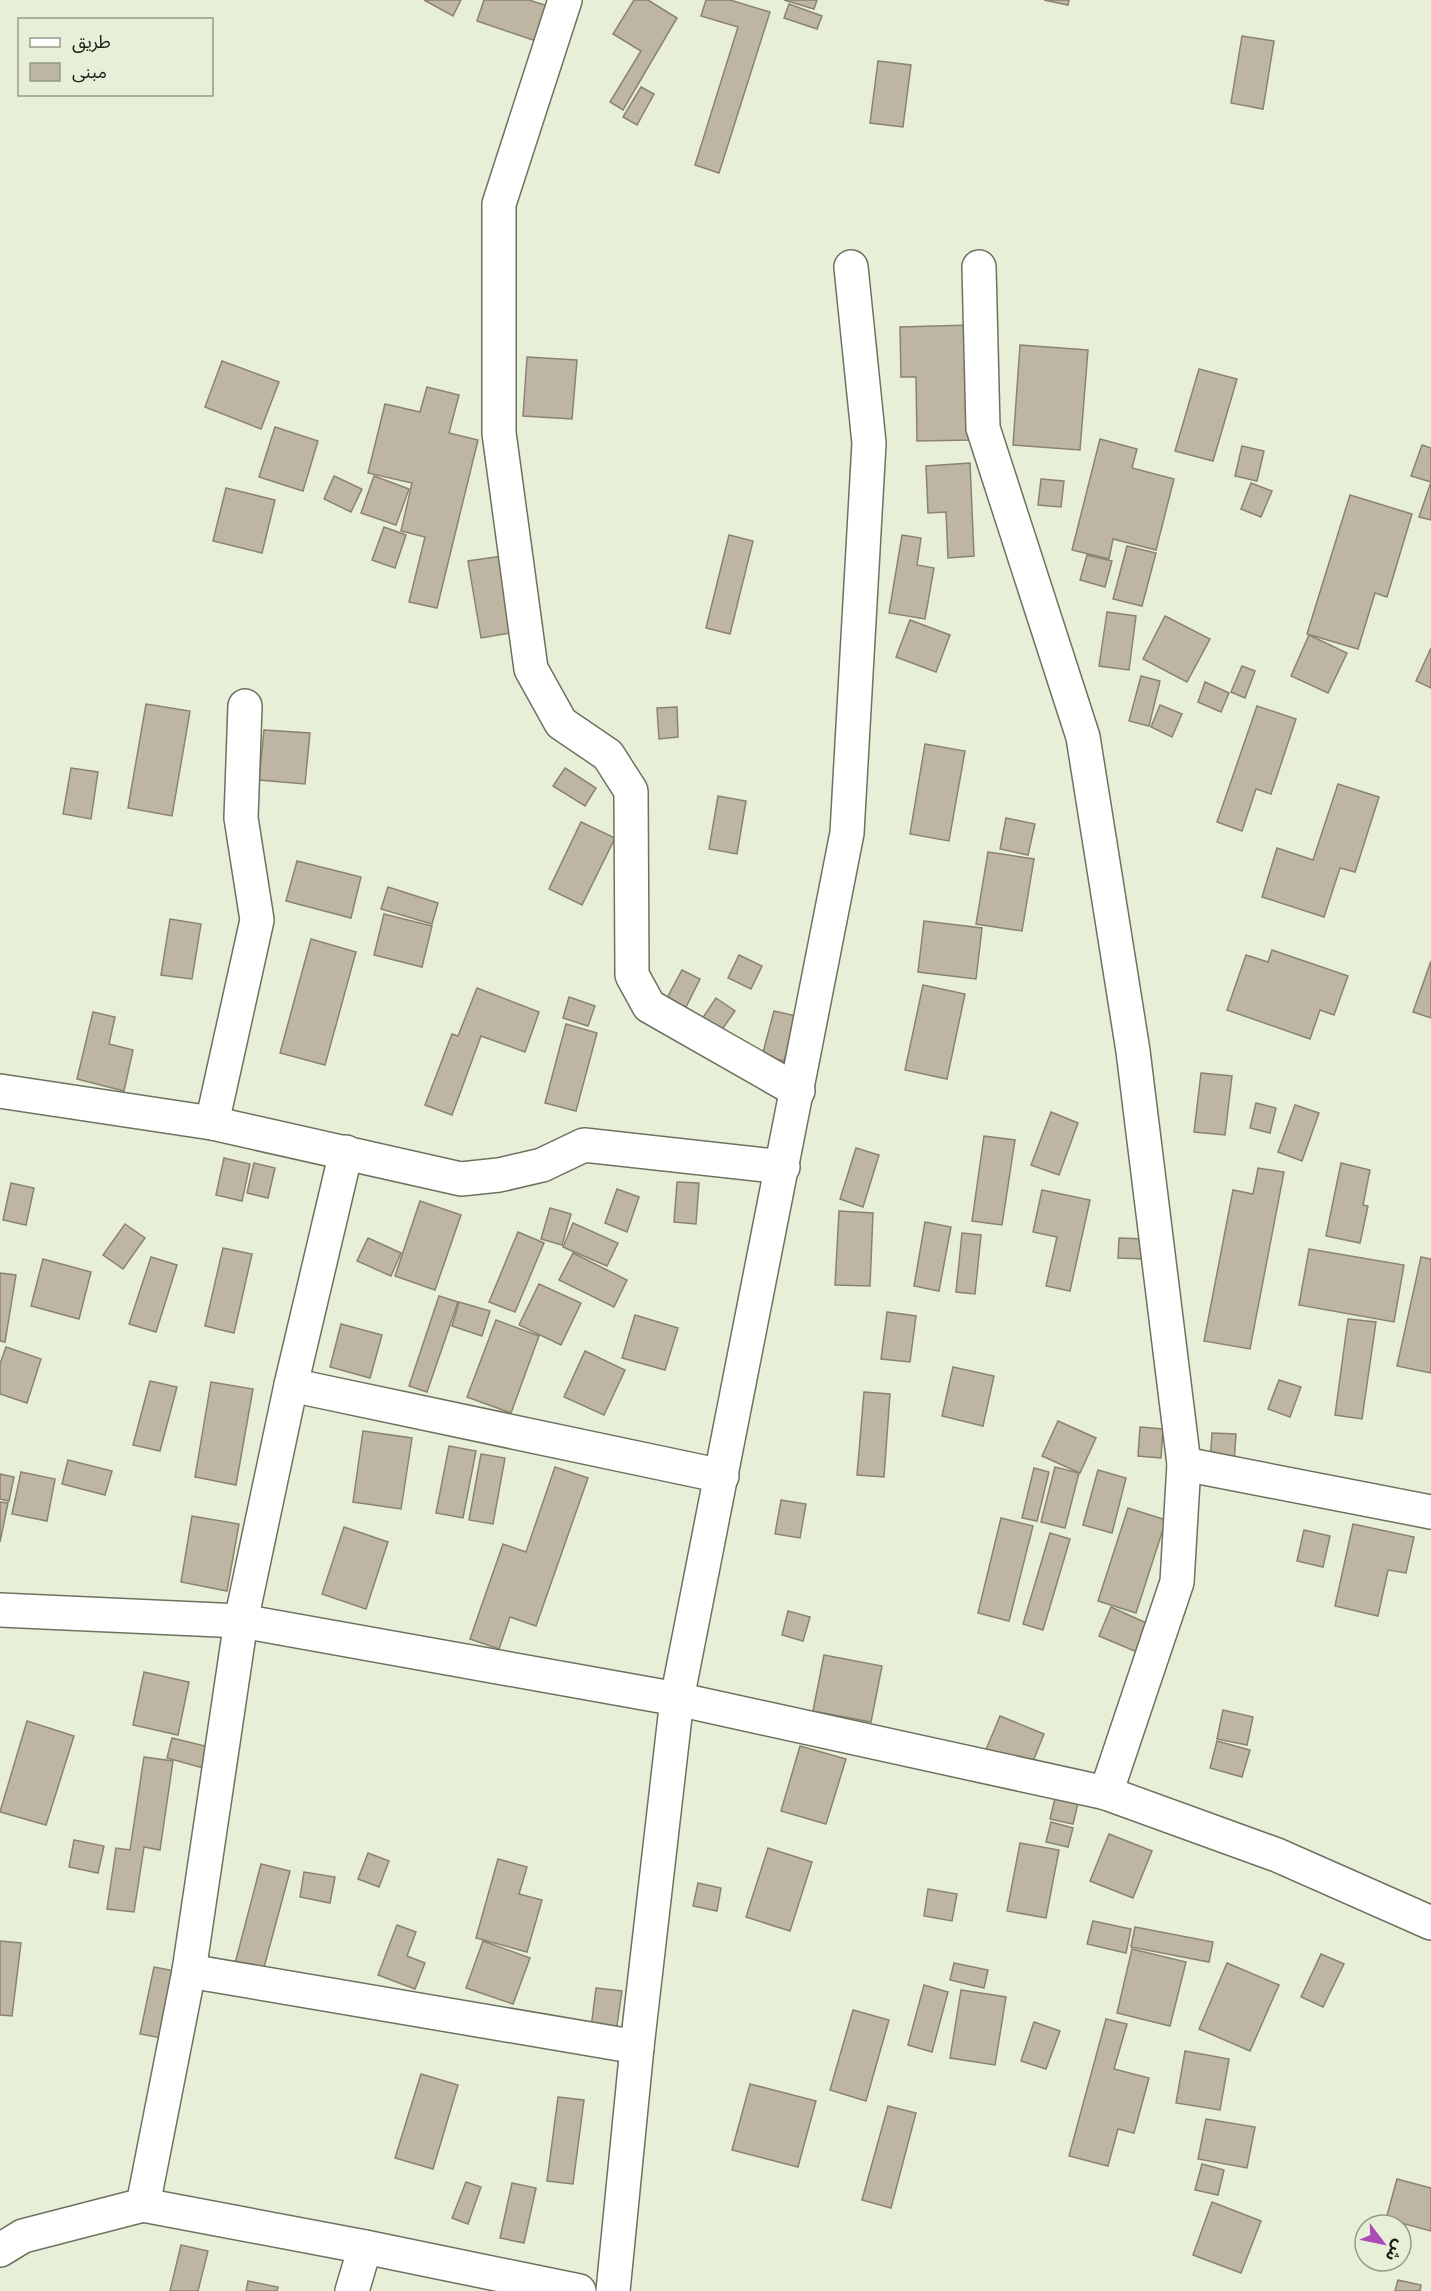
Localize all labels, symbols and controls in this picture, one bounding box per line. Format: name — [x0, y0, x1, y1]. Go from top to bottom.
legend — [18, 18, 213, 96]
text: طريق — [72, 30, 111, 53]
text: مبنى — [72, 60, 107, 83]
north arrow — [1353, 2213, 1413, 2273]
text: ش — [1381, 2236, 1410, 2266]

